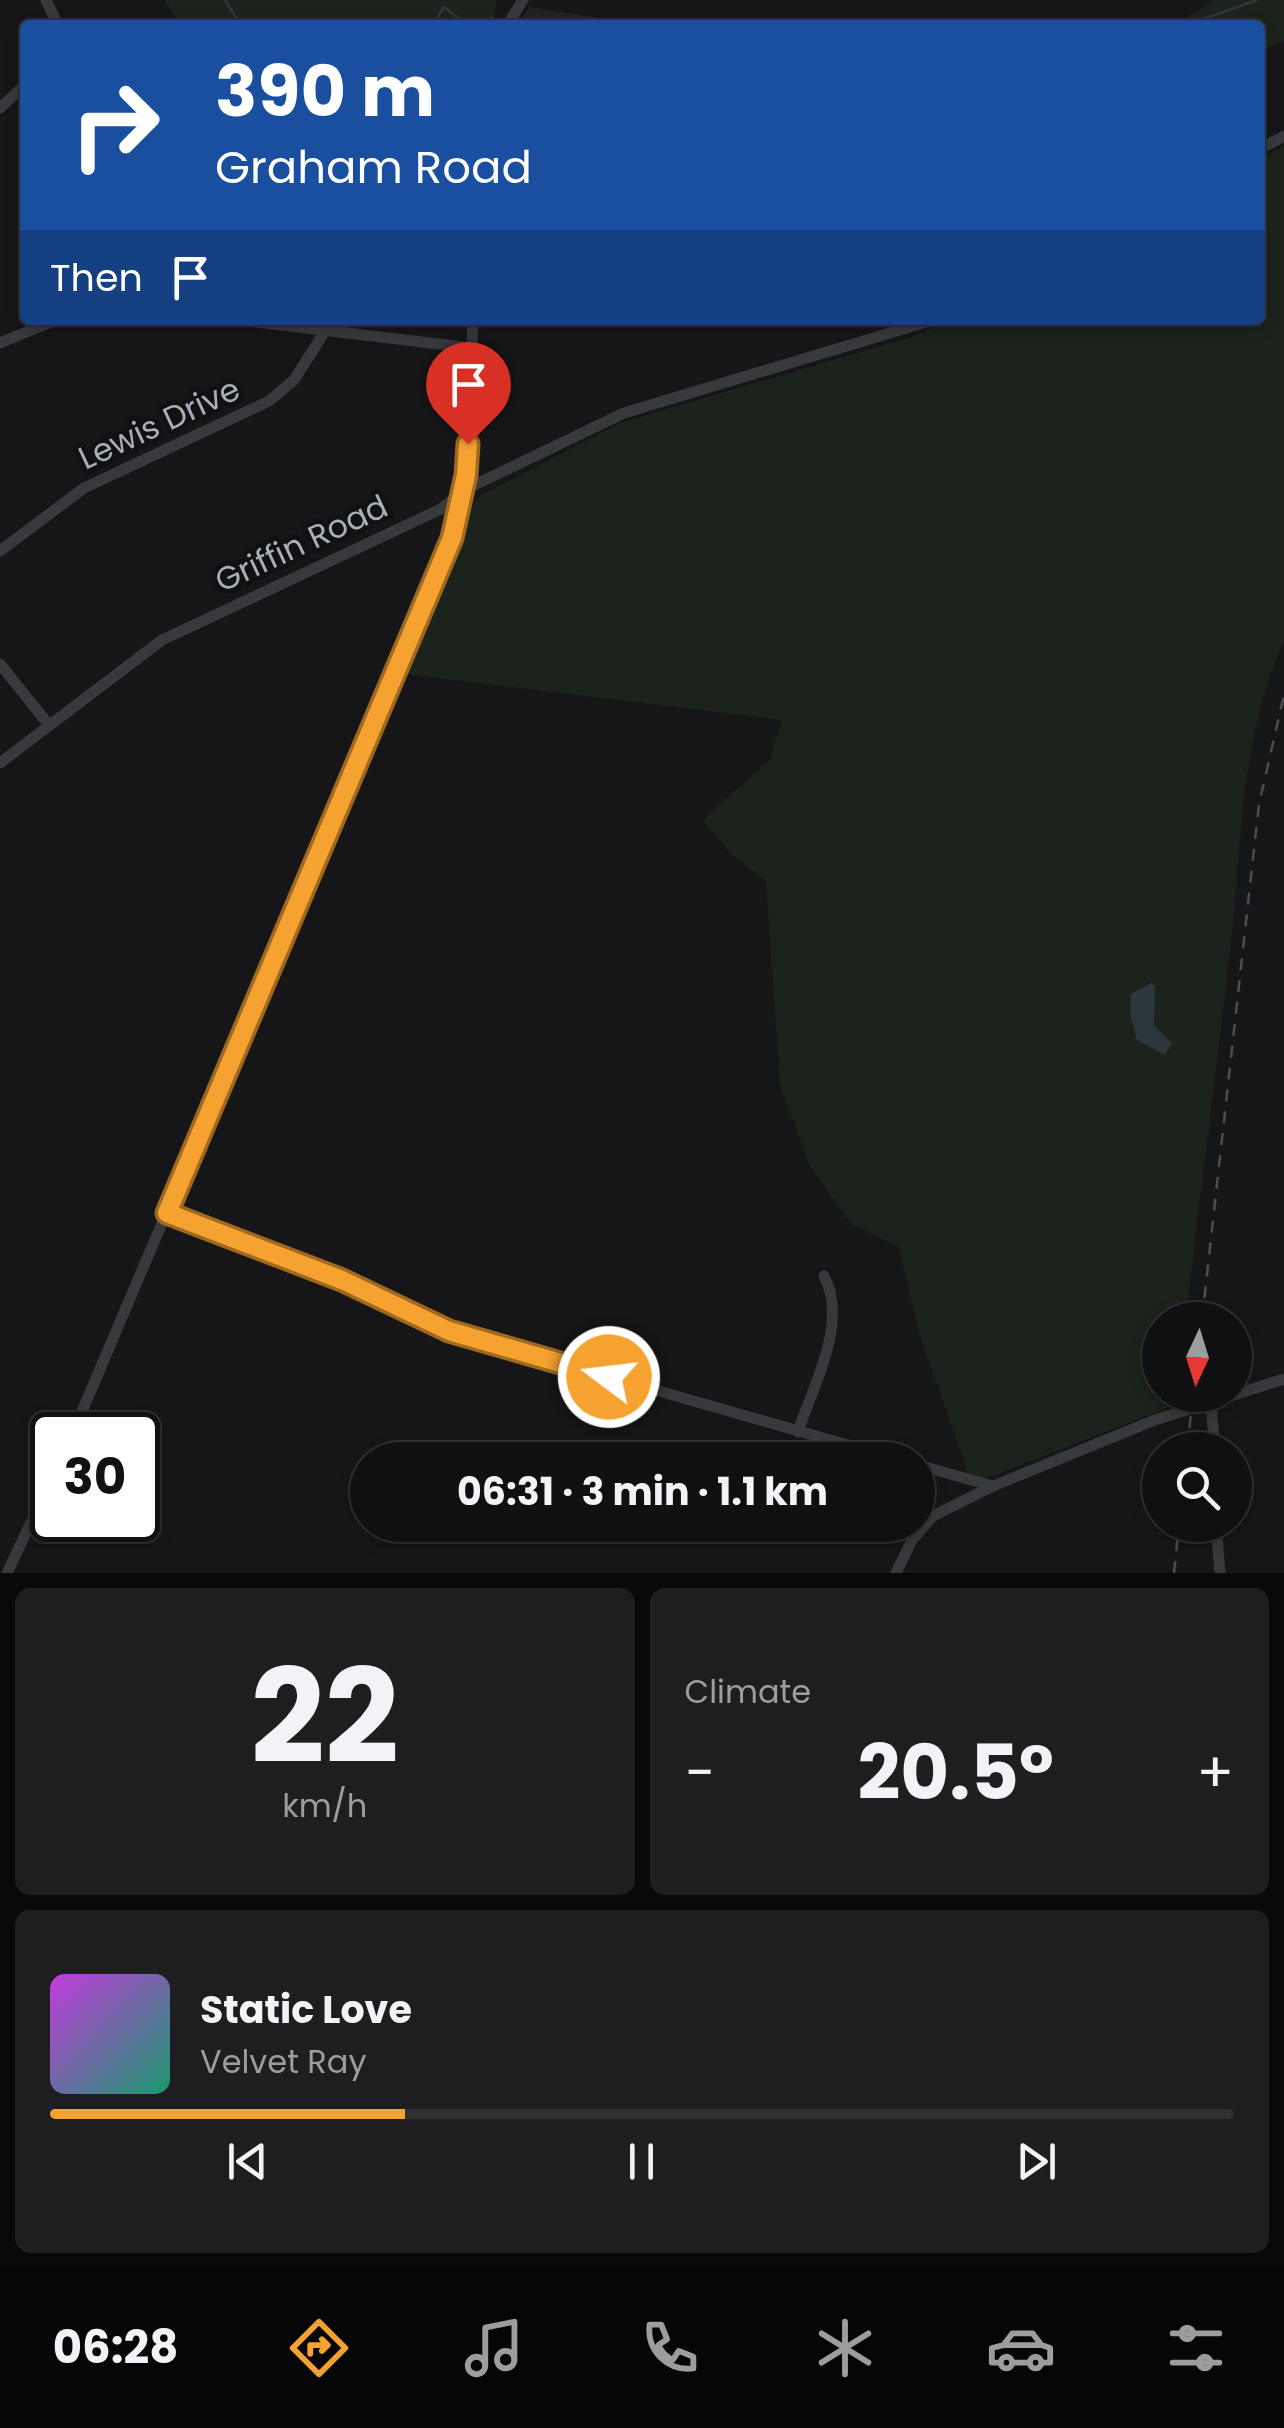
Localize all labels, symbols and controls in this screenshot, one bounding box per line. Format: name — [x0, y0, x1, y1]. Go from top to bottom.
text: 390 m — [215, 42, 435, 141]
icon: right — [50, 60, 180, 190]
text: Graham Road — [215, 136, 532, 199]
icon: arrive — [163, 250, 218, 305]
text: Then — [50, 251, 143, 304]
pin — [426, 342, 511, 445]
icon: arrive — [441, 357, 496, 412]
street label: Lewis Drive — [71, 366, 247, 480]
street label: Griffin Road — [207, 483, 395, 603]
north arrow — [1142, 1302, 1252, 1412]
map controls — [1142, 1302, 1252, 1542]
position arrow — [557, 1325, 661, 1429]
speed limit sign: 30 — [30, 1412, 160, 1542]
button: search — [1142, 1432, 1252, 1542]
text: 06:31 · 3 min · 1.1 km — [457, 1465, 828, 1518]
text: 22 — [251, 1625, 399, 1808]
text: Climate — [685, 1669, 811, 1714]
text: 20.5° — [857, 1720, 1054, 1825]
text: − — [685, 1734, 715, 1811]
text: + — [1196, 1734, 1234, 1811]
text: km/h — [282, 1783, 367, 1828]
text: Static Love — [200, 1983, 412, 2036]
text: Velvet Ray — [200, 2039, 366, 2084]
icon: previous — [220, 2134, 275, 2189]
icon: pause — [614, 2134, 669, 2189]
icon: next — [1009, 2134, 1064, 2189]
icon: directions — [284, 2313, 354, 2383]
icon: music — [459, 2313, 529, 2383]
icon: phone — [635, 2313, 705, 2383]
icon: climate — [810, 2313, 880, 2383]
icon: car — [986, 2313, 1056, 2383]
icon: filters — [1161, 2313, 1231, 2383]
text: 06:28 — [53, 2316, 178, 2379]

